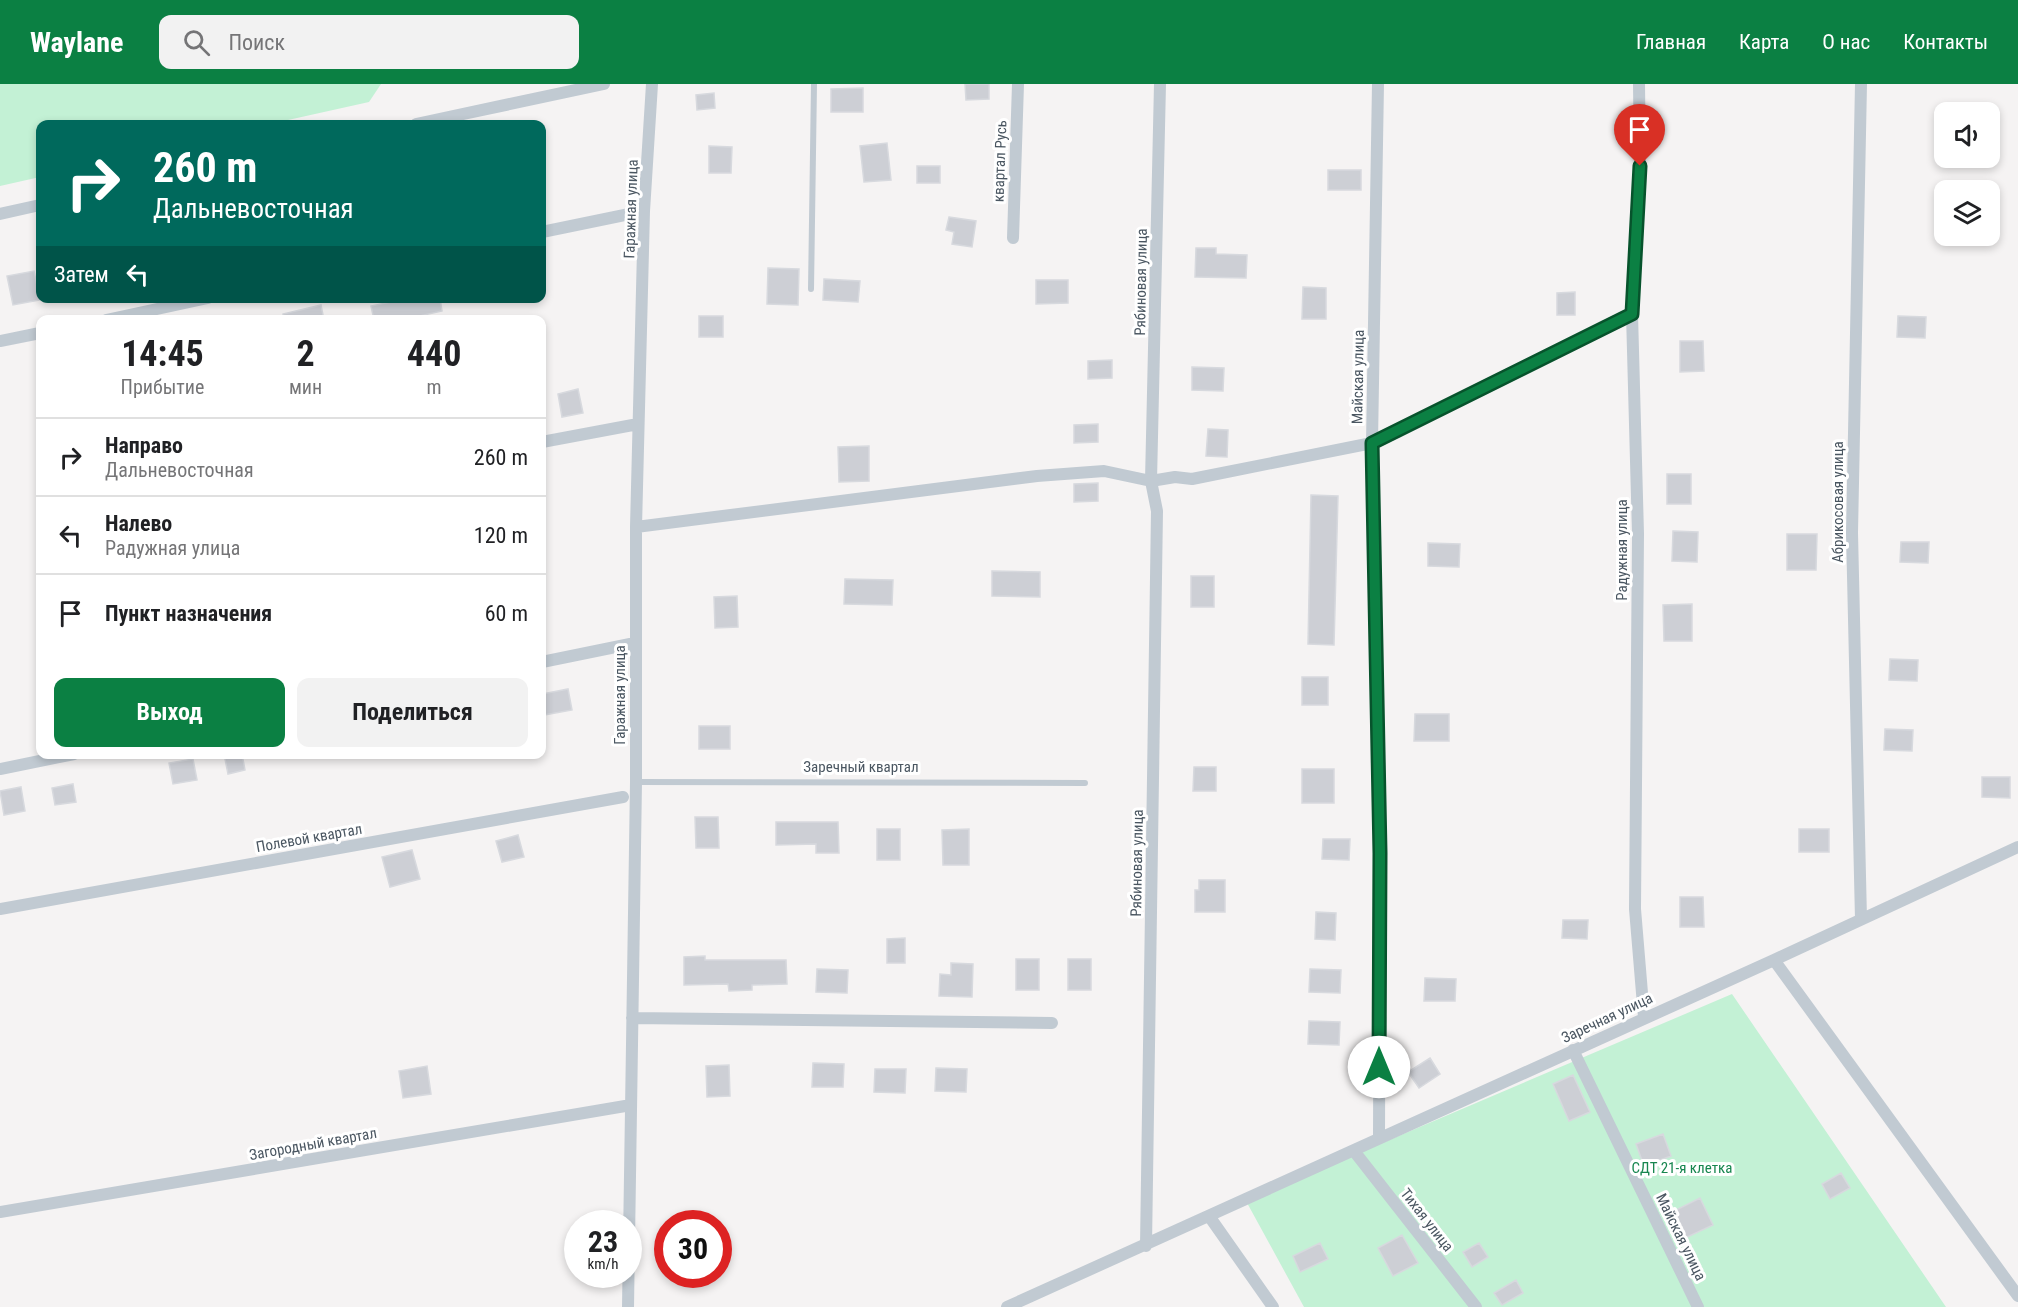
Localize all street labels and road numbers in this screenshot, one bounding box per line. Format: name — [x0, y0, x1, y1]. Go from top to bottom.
street label: квартал Русь — [990, 120, 1010, 202]
street label: Гаражная улица — [620, 159, 642, 259]
street label: Рябиновая улица — [1131, 228, 1151, 336]
street label: Майская улица — [1348, 330, 1368, 424]
street label: Абрикосовая улица — [1829, 441, 1847, 563]
street label: Радужная улица — [1613, 499, 1631, 601]
street label: Гаражная улица — [611, 645, 629, 745]
street label: Заречный квартал — [803, 758, 919, 776]
street label: Рябиновая улица — [1127, 809, 1147, 917]
street label: Полевой квартал — [255, 820, 363, 856]
street label: Заречная улица — [1559, 989, 1655, 1047]
street label: Загородный квартал — [248, 1124, 378, 1164]
street label: Тихая улица — [1397, 1185, 1457, 1255]
street label: Майская улица — [1652, 1191, 1710, 1283]

